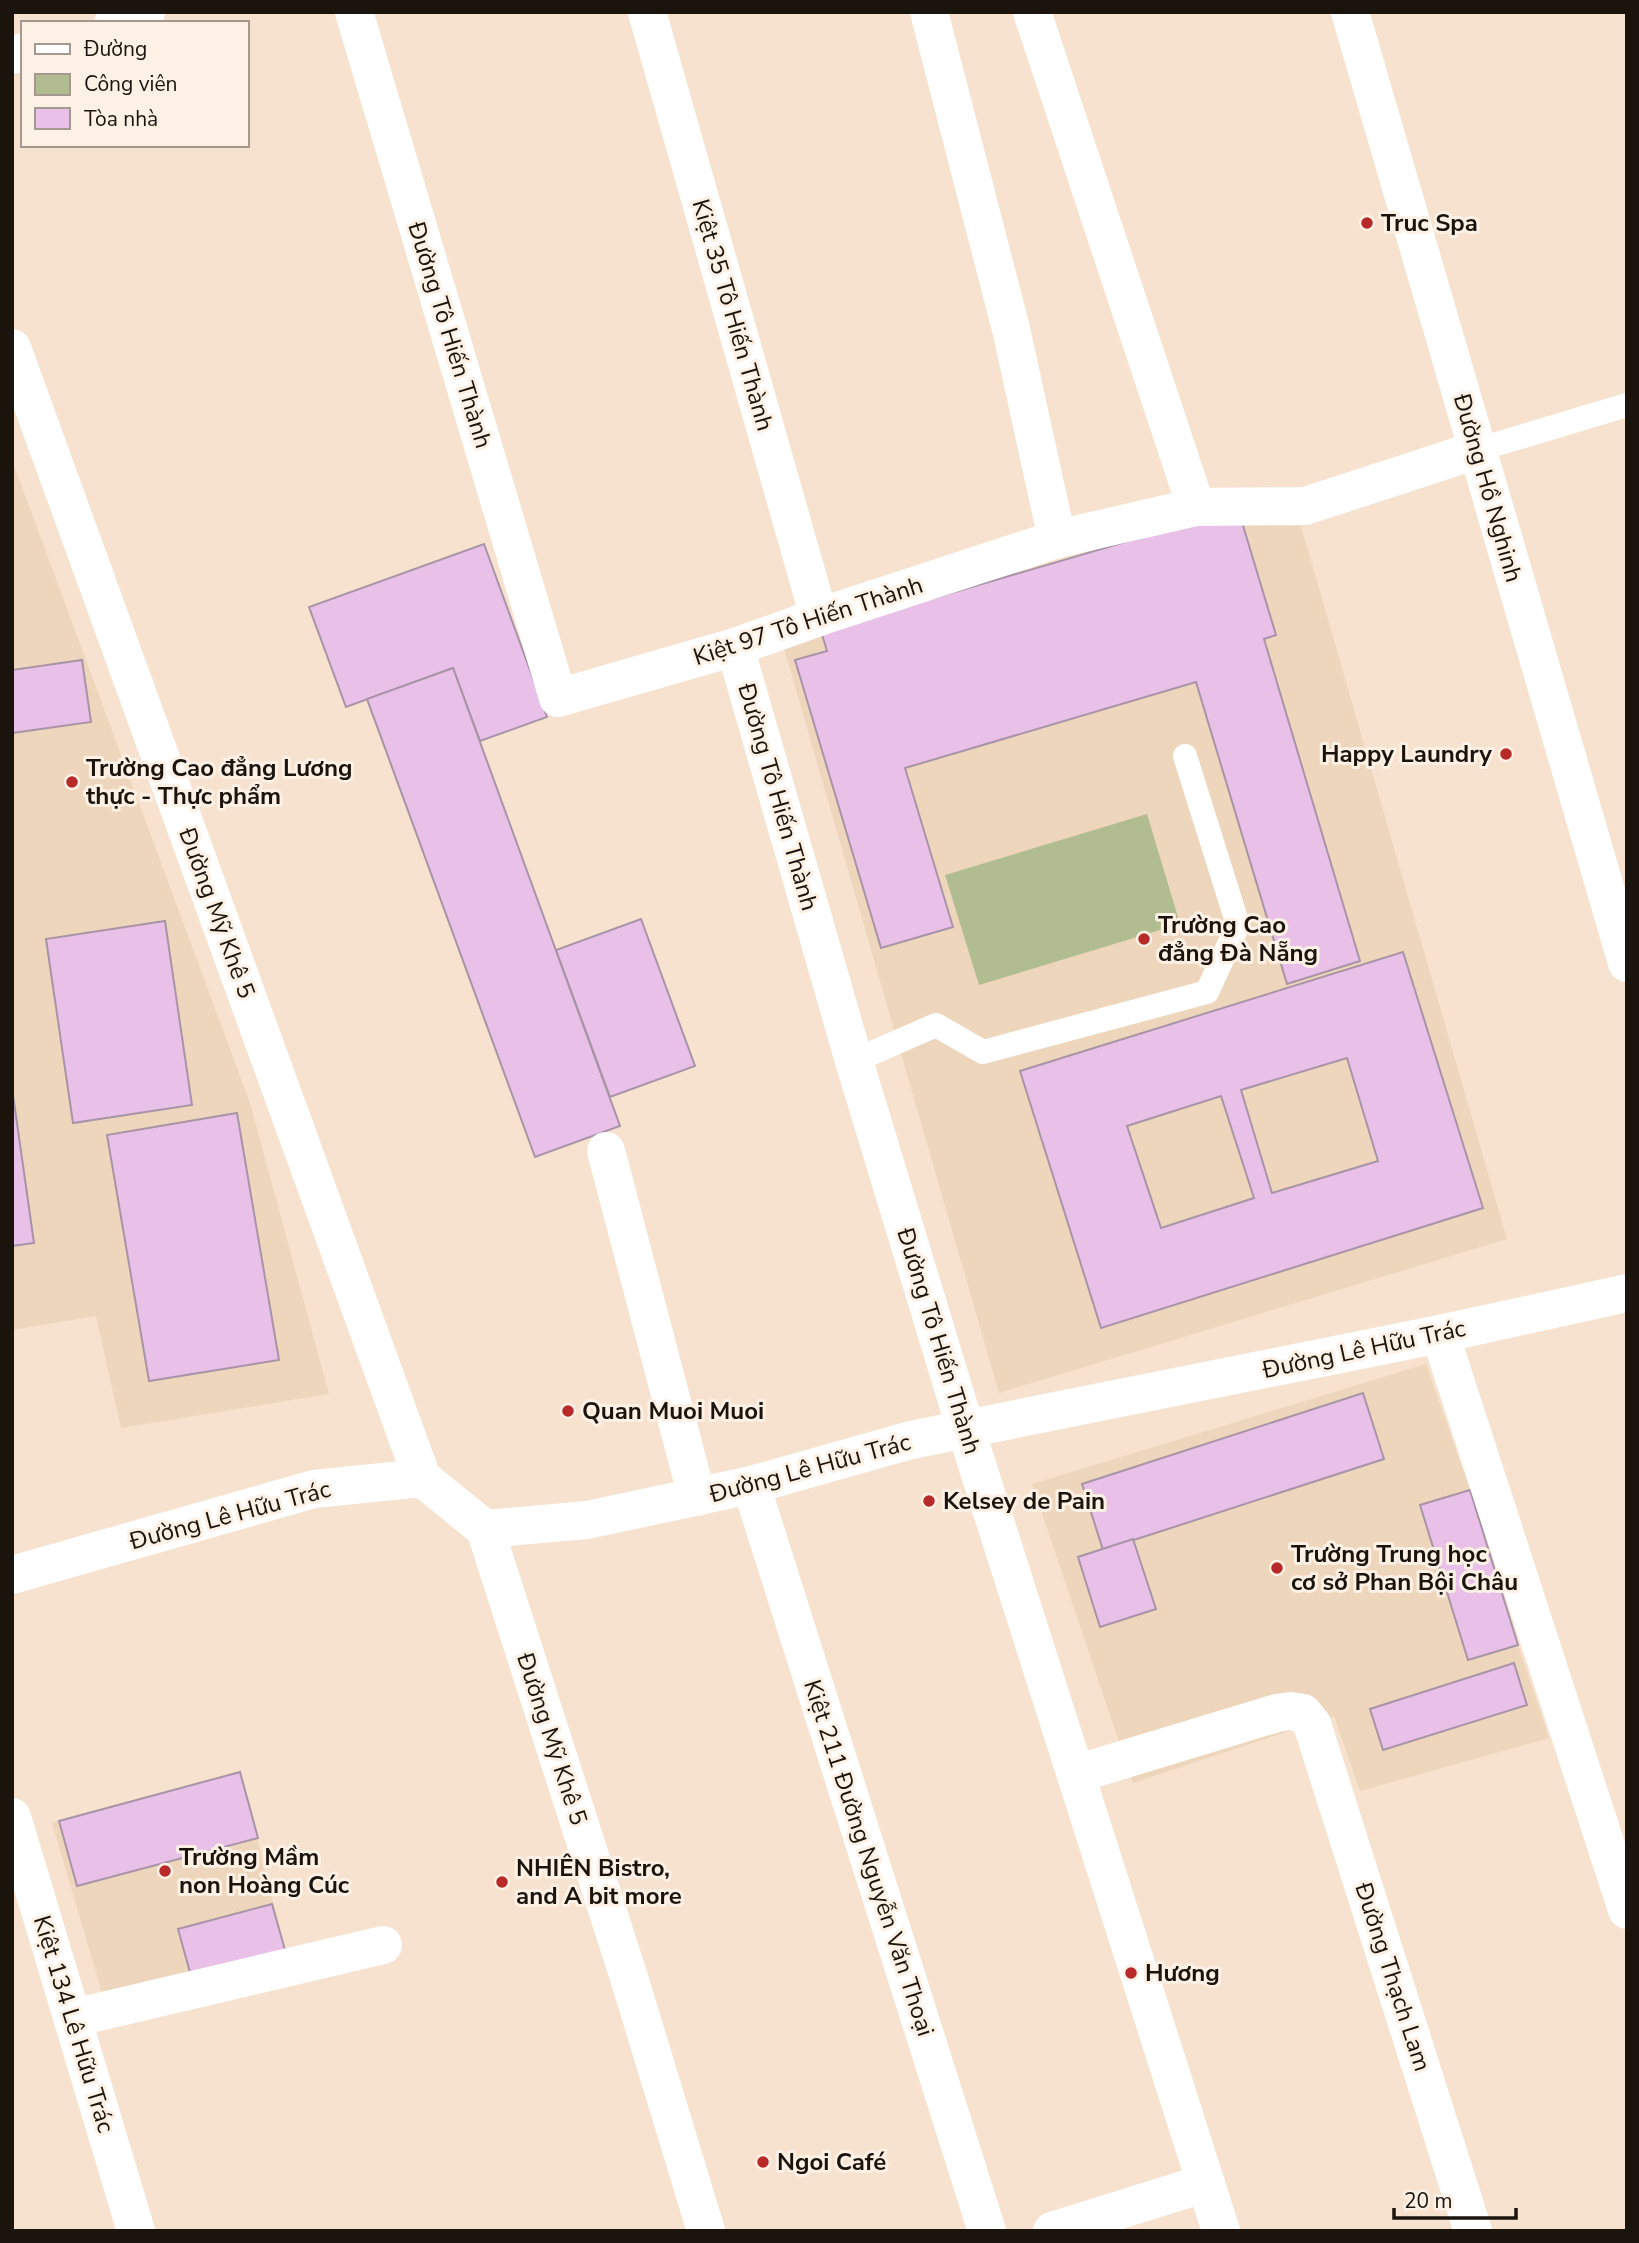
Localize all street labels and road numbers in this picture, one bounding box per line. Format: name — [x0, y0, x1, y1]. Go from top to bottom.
street label: Kiệt 35 Tô Hiến Thành — [685, 196, 781, 434]
street label: Đường Tô Hiến Thành — [400, 217, 500, 452]
street label: Đường Hồ Nghinh — [1446, 389, 1530, 586]
street label: Kiệt 97 Tô Hiến Thành — [689, 569, 927, 673]
street label: Đường Tô Hiến Thành — [730, 679, 826, 914]
street label: Đường Mỹ Khê 5 — [171, 822, 263, 1003]
street label: Đường Tô Hiến Thành — [889, 1223, 989, 1458]
street label: Đường Lê Hữu Trác — [1259, 1312, 1468, 1386]
street label: Đường Lê Hữu Trác — [705, 1426, 914, 1510]
street label: Đường Lê Hữu Trác — [125, 1473, 334, 1557]
street label: Đường Mỹ Khê 5 — [509, 1648, 595, 1829]
street label: Kiệt 211 Đường Nguyễn Văn Thoại — [796, 1676, 942, 2040]
street label: Đường Thạch Lam — [1347, 1878, 1439, 2075]
street label: Kiệt 134 Lê Hữu Trác — [26, 1912, 122, 2136]

